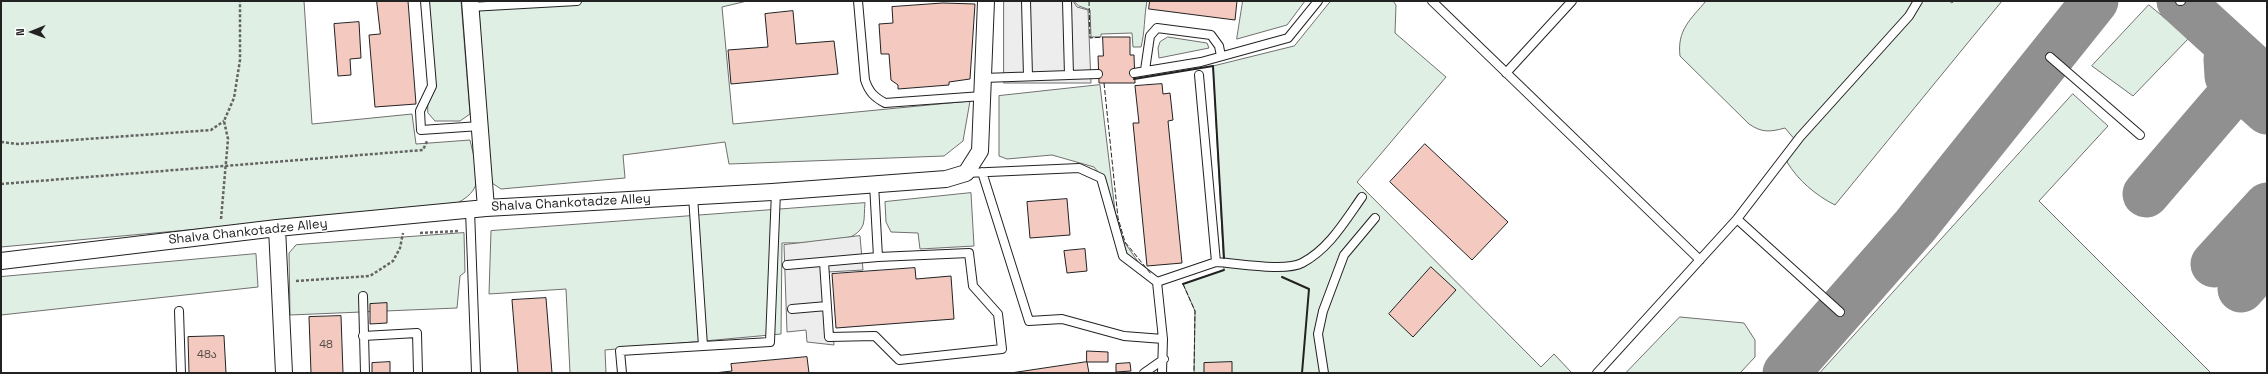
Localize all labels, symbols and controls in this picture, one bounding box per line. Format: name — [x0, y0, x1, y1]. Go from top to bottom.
north arrow — [12, 12, 52, 52]
text: N — [13, 28, 27, 36]
street label: Shalva Chankotadze Alley — [491, 191, 651, 215]
street label: Shalva Chankotadze Alley — [168, 216, 328, 248]
house number: 48 — [319, 338, 333, 352]
house number: 48ა — [197, 348, 217, 362]

